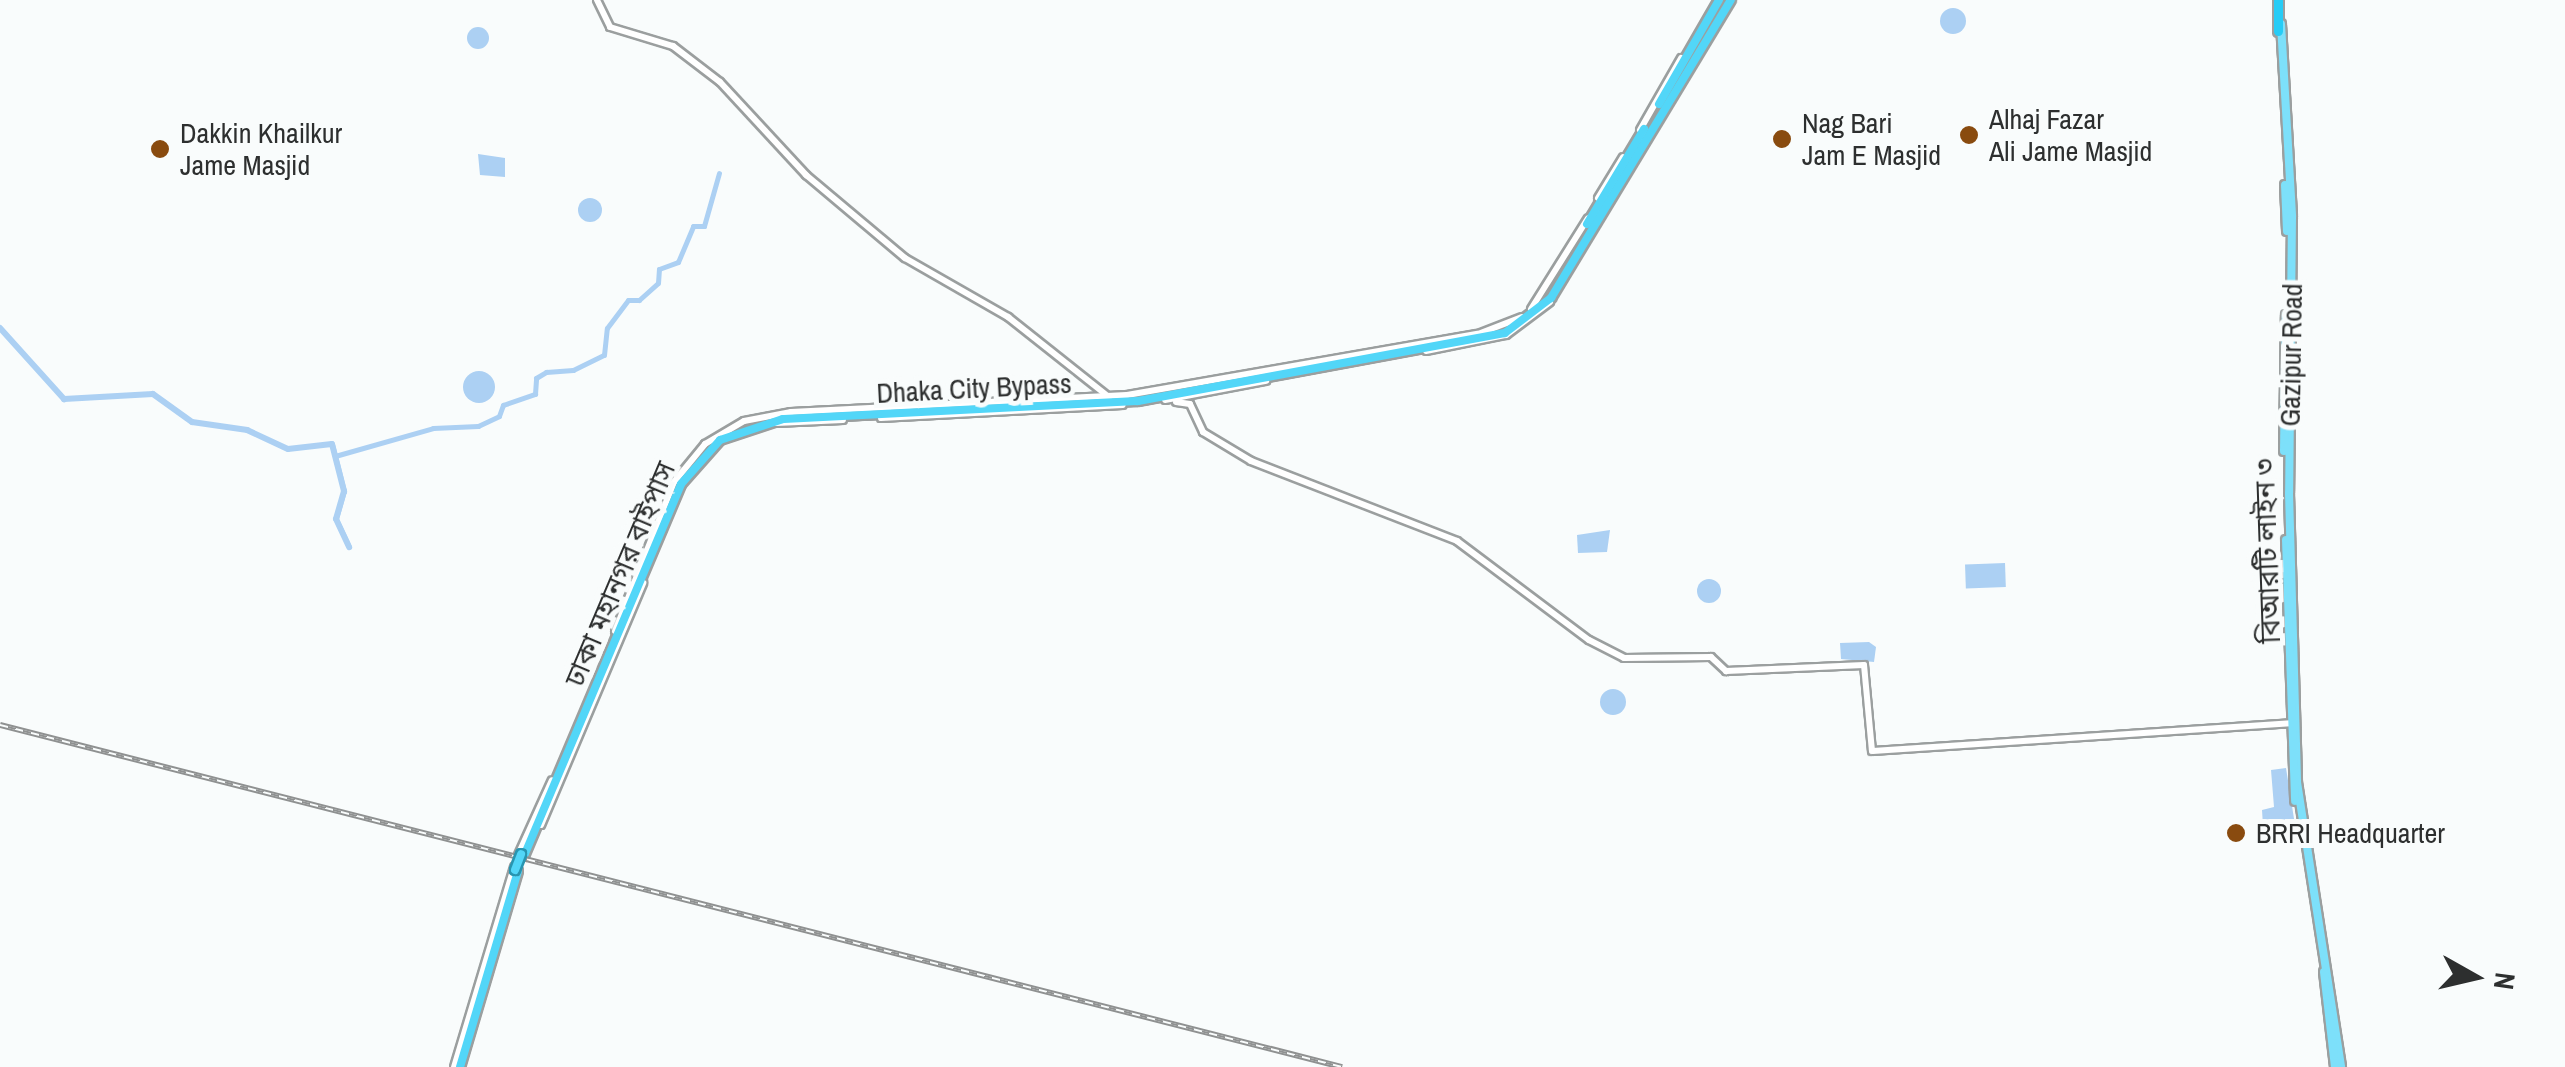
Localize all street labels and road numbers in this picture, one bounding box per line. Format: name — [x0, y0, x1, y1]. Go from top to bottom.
street label: Gazipur Road — [2273, 283, 2309, 427]
street label: Dhaka City Bypass — [876, 366, 1072, 410]
street label: ঢাকা মহানগর বাইপাস — [557, 457, 683, 691]
street label: বিআরটি লাইন ৩ — [2247, 458, 2287, 644]

